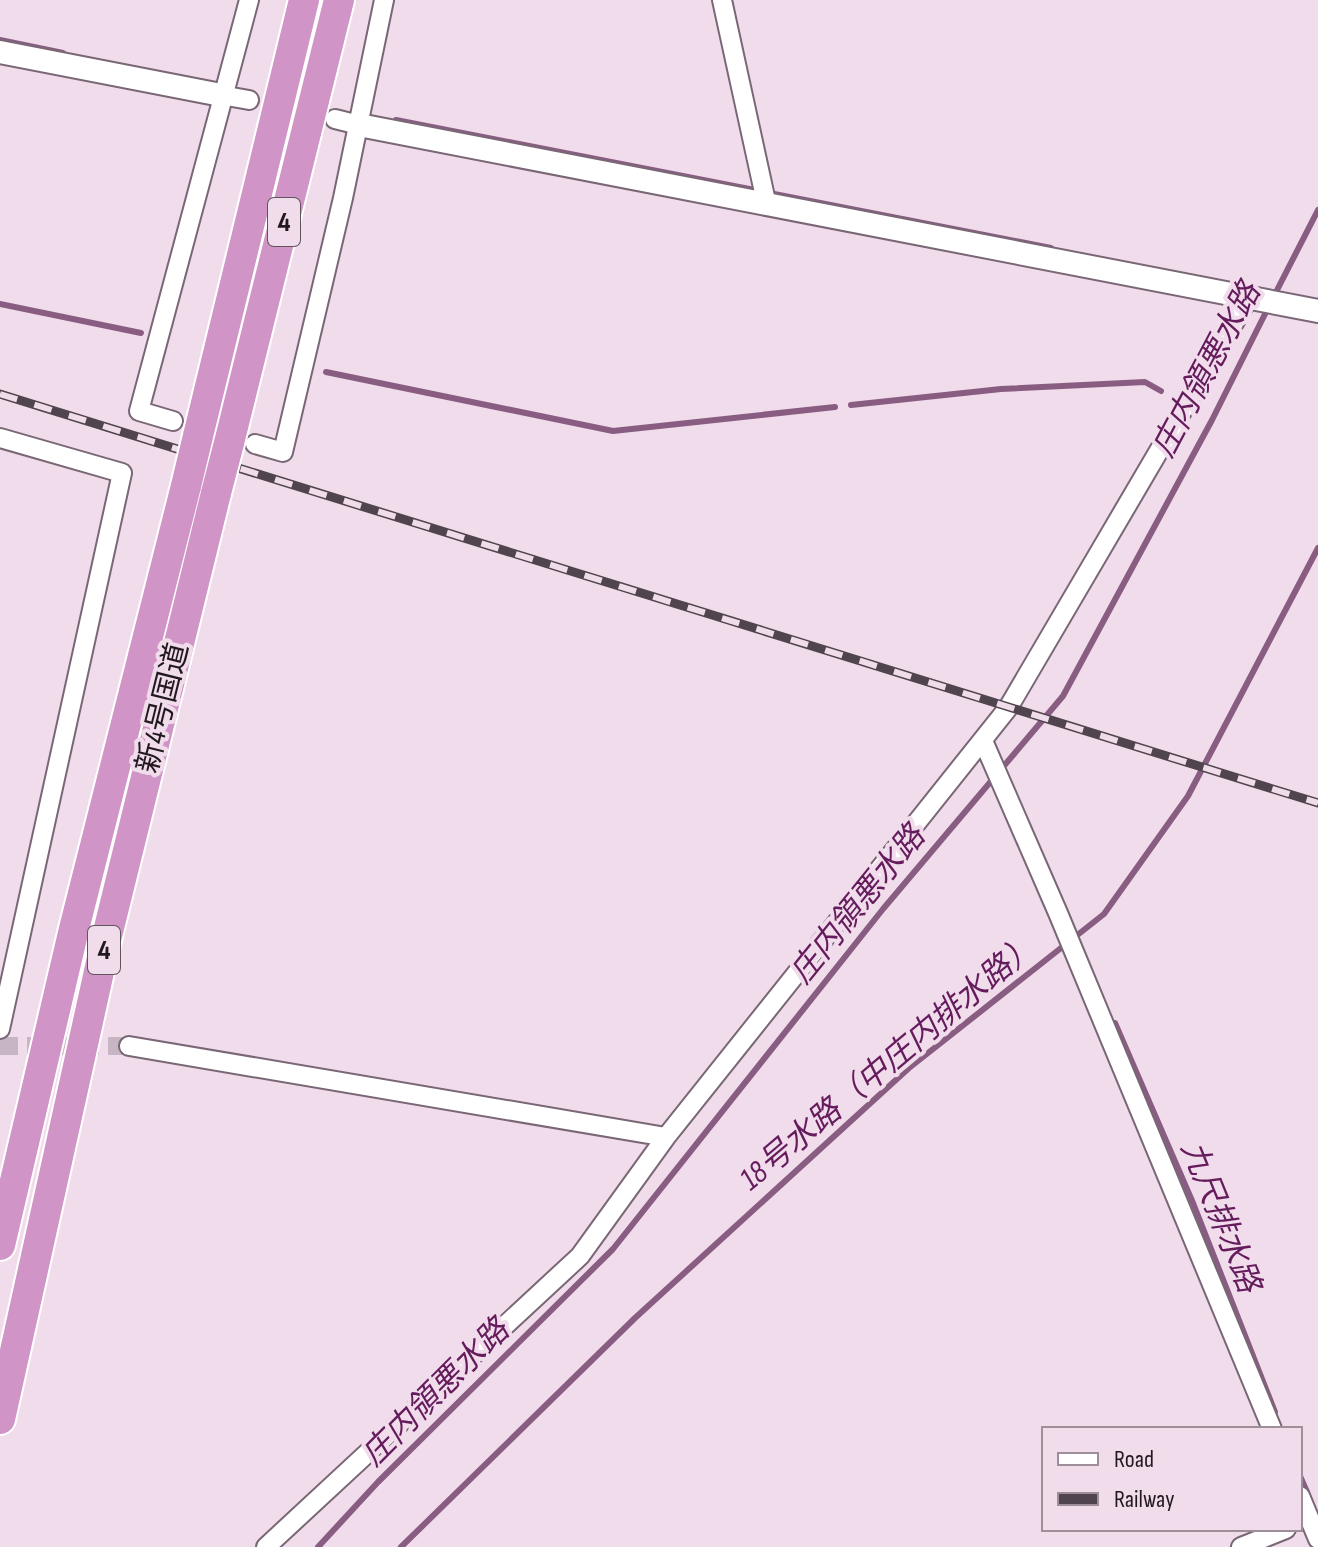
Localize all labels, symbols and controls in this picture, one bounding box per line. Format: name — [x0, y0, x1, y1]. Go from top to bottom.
road number: 4 — [268, 198, 300, 246]
water label: 庄内領悪水路 — [1145, 273, 1271, 464]
street label: 新4号国道 — [130, 639, 196, 777]
water label: 庄内領悪水路 — [782, 816, 935, 992]
road number: 4 — [88, 926, 120, 974]
water label: 18号水路（中庄内排水路） — [732, 927, 1046, 1199]
water label: 九尺排水路 — [1172, 1136, 1269, 1301]
water label: 庄内領悪水路 — [354, 1309, 520, 1475]
legend — [1042, 1427, 1302, 1531]
text: Road — [1114, 1445, 1154, 1474]
text: Railway — [1114, 1485, 1174, 1514]

